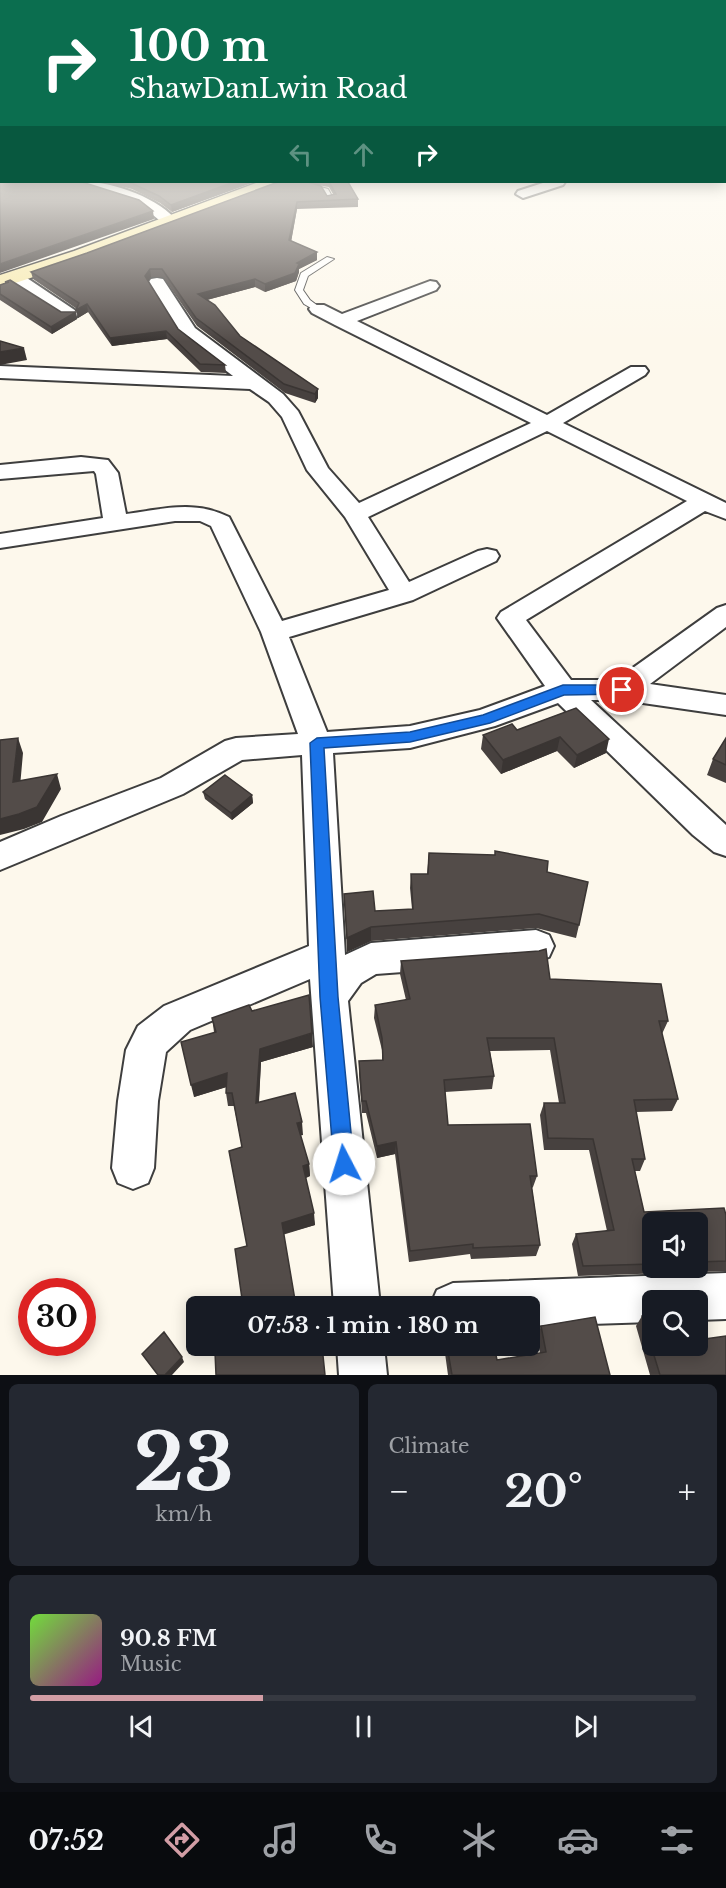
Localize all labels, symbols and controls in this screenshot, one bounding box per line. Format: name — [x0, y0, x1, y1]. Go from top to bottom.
text: 100 m — [129, 20, 268, 72]
icon: right — [30, 24, 108, 102]
text: ShawDanLwin Road — [129, 72, 408, 105]
icon: left — [284, 138, 317, 171]
icon: ahead — [347, 138, 380, 171]
icon: right — [410, 138, 443, 171]
pin — [596, 664, 647, 715]
icon: arrive — [605, 673, 638, 706]
position arrow — [312, 1132, 376, 1196]
map controls — [642, 1212, 708, 1356]
button: sound — [642, 1212, 708, 1278]
speed limit sign: 30 — [18, 1278, 96, 1356]
button: search — [642, 1290, 708, 1356]
text: 07:53 · 1 min · 180 m — [247, 1312, 479, 1339]
text: 23 — [134, 1414, 234, 1511]
text: Climate — [389, 1434, 469, 1458]
text: 20° — [504, 1463, 583, 1519]
text: − — [389, 1471, 409, 1512]
text: + — [678, 1471, 696, 1512]
text: km/h — [155, 1502, 212, 1526]
text: 90.8 FM — [120, 1625, 217, 1652]
text: Music — [120, 1652, 181, 1676]
icon: previous — [125, 1710, 158, 1743]
icon: pause — [347, 1710, 380, 1743]
icon: next — [569, 1710, 602, 1743]
icon: directions — [161, 1819, 203, 1861]
icon: music — [260, 1819, 302, 1861]
icon: phone — [359, 1819, 401, 1861]
icon: climate — [458, 1819, 500, 1861]
icon: car — [557, 1819, 599, 1861]
icon: filters — [656, 1819, 698, 1861]
text: 07:52 — [28, 1824, 104, 1857]

